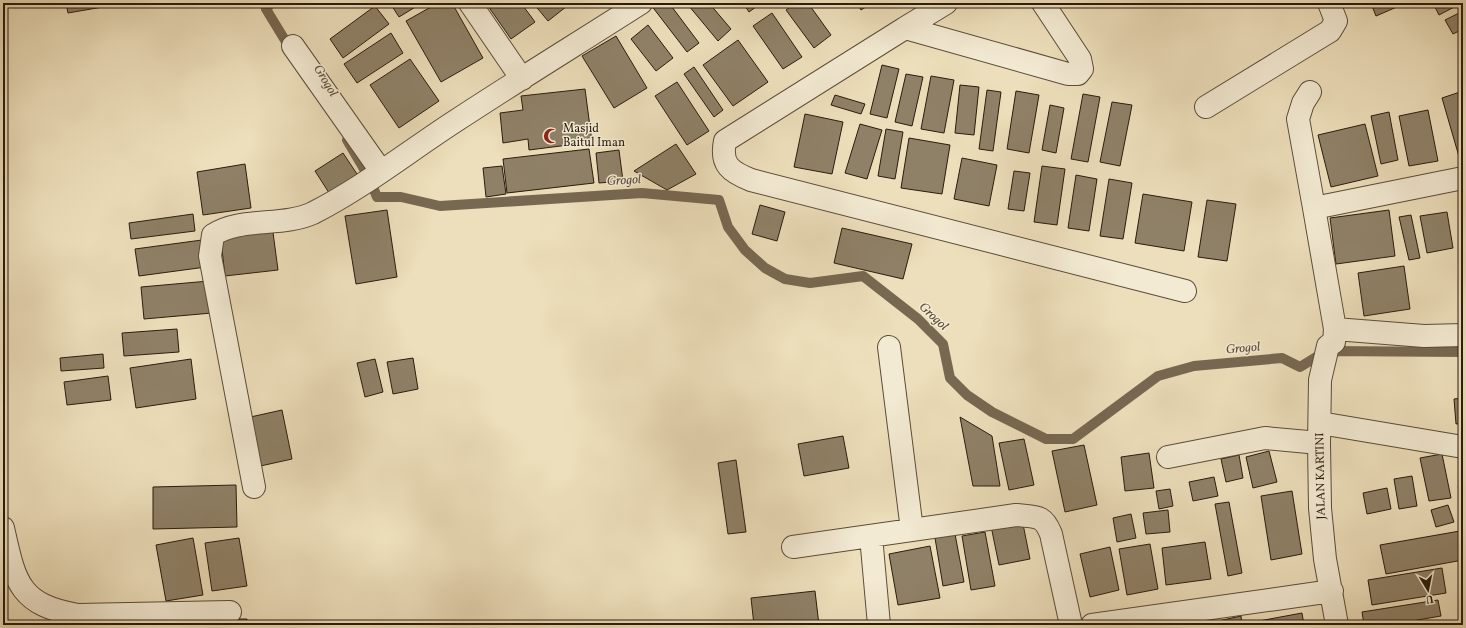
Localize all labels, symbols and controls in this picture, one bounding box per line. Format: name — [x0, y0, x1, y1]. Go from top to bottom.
water label: Grogol — [308, 62, 342, 101]
place label: Masjid Baitul Iman — [563, 121, 625, 151]
mosque icon: Masjid Baitul Iman — [542, 127, 560, 145]
water label: Grogol — [606, 171, 642, 191]
water label: Grogol — [914, 299, 952, 336]
water label: Grogol — [1225, 338, 1262, 359]
street label: JALAN KARTINI — [1312, 432, 1330, 520]
north arrow — [1408, 570, 1448, 610]
text: U — [1424, 590, 1434, 606]

